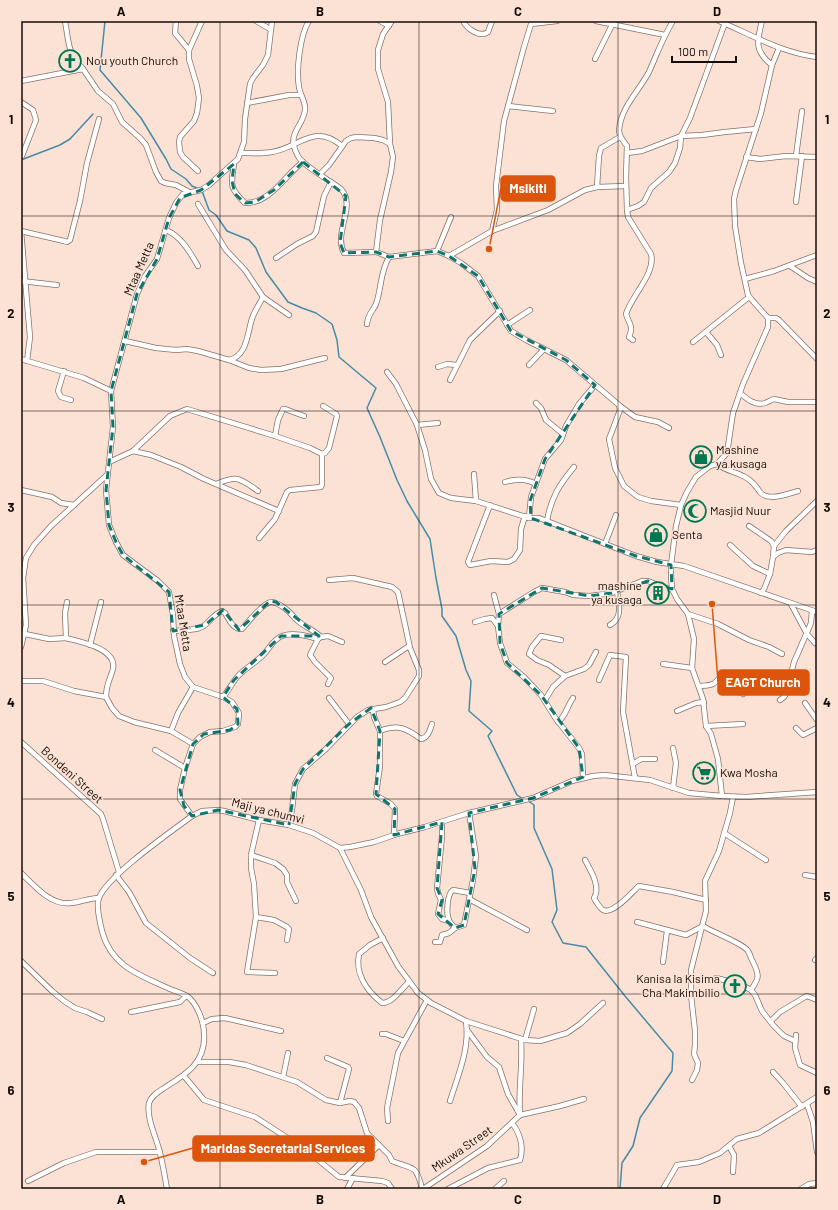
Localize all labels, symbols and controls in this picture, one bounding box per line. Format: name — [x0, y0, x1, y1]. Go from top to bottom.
text: A — [117, 3, 126, 19]
text: B — [316, 3, 324, 19]
text: C — [514, 3, 522, 19]
text: D — [713, 3, 721, 19]
scale bar — [672, 38, 736, 64]
text: 100 m — [678, 44, 708, 58]
church icon: Nou youth Church — [57, 48, 83, 74]
place label: Nou youth Church — [86, 53, 178, 67]
text: 1 — [9, 111, 13, 127]
text: 1 — [825, 111, 829, 127]
callout: Msikiti — [501, 176, 555, 201]
text: Msikiti — [509, 180, 547, 196]
street label: Mtaa Metta — [120, 240, 156, 298]
text: 2 — [7, 305, 15, 321]
text: 2 — [823, 305, 831, 321]
place label: Mashine ya kusaga — [716, 442, 767, 470]
shop icon: Mashine ya kusaga — [688, 444, 714, 470]
mosque icon: Masjid Nuur — [682, 498, 708, 524]
text: 3 — [7, 499, 15, 515]
text: 3 — [823, 499, 831, 515]
place label: Masjid Nuur — [710, 503, 771, 517]
shop icon: Senta — [643, 522, 669, 548]
place label: Senta — [672, 527, 702, 541]
place label: mashine ya kusaga — [591, 578, 642, 606]
building icon: mashine ya kusaga — [645, 580, 671, 606]
street label: Mtaa Metta — [173, 593, 195, 652]
callout: EAGT Church — [718, 670, 809, 695]
text: EAGT Church — [725, 674, 801, 690]
text: 4 — [7, 694, 15, 710]
text: 4 — [823, 694, 831, 710]
street label: Bondeni Street — [39, 743, 106, 806]
supermarket icon: Kwa Mosha — [691, 760, 717, 786]
place label: Kwa Mosha — [720, 765, 778, 779]
street label: Maji ya chumvi — [230, 794, 306, 826]
text: 5 — [7, 888, 15, 904]
text: 5 — [823, 888, 831, 904]
place label: Kanisa la Kisima Cha Makimbilio — [636, 971, 720, 999]
church icon: Kanisa la Kisima Cha Makimbilio — [722, 973, 748, 999]
text: 6 — [8, 1082, 15, 1098]
text: 6 — [824, 1082, 831, 1098]
street label: Mkuwa Street — [428, 1122, 494, 1174]
callout: Maridas Secretarial Services — [193, 1136, 374, 1161]
text: Maridas Secretarial Services — [201, 1140, 366, 1156]
text: A — [117, 1191, 126, 1207]
text: B — [316, 1191, 324, 1207]
text: C — [514, 1191, 522, 1207]
text: D — [713, 1191, 721, 1207]

